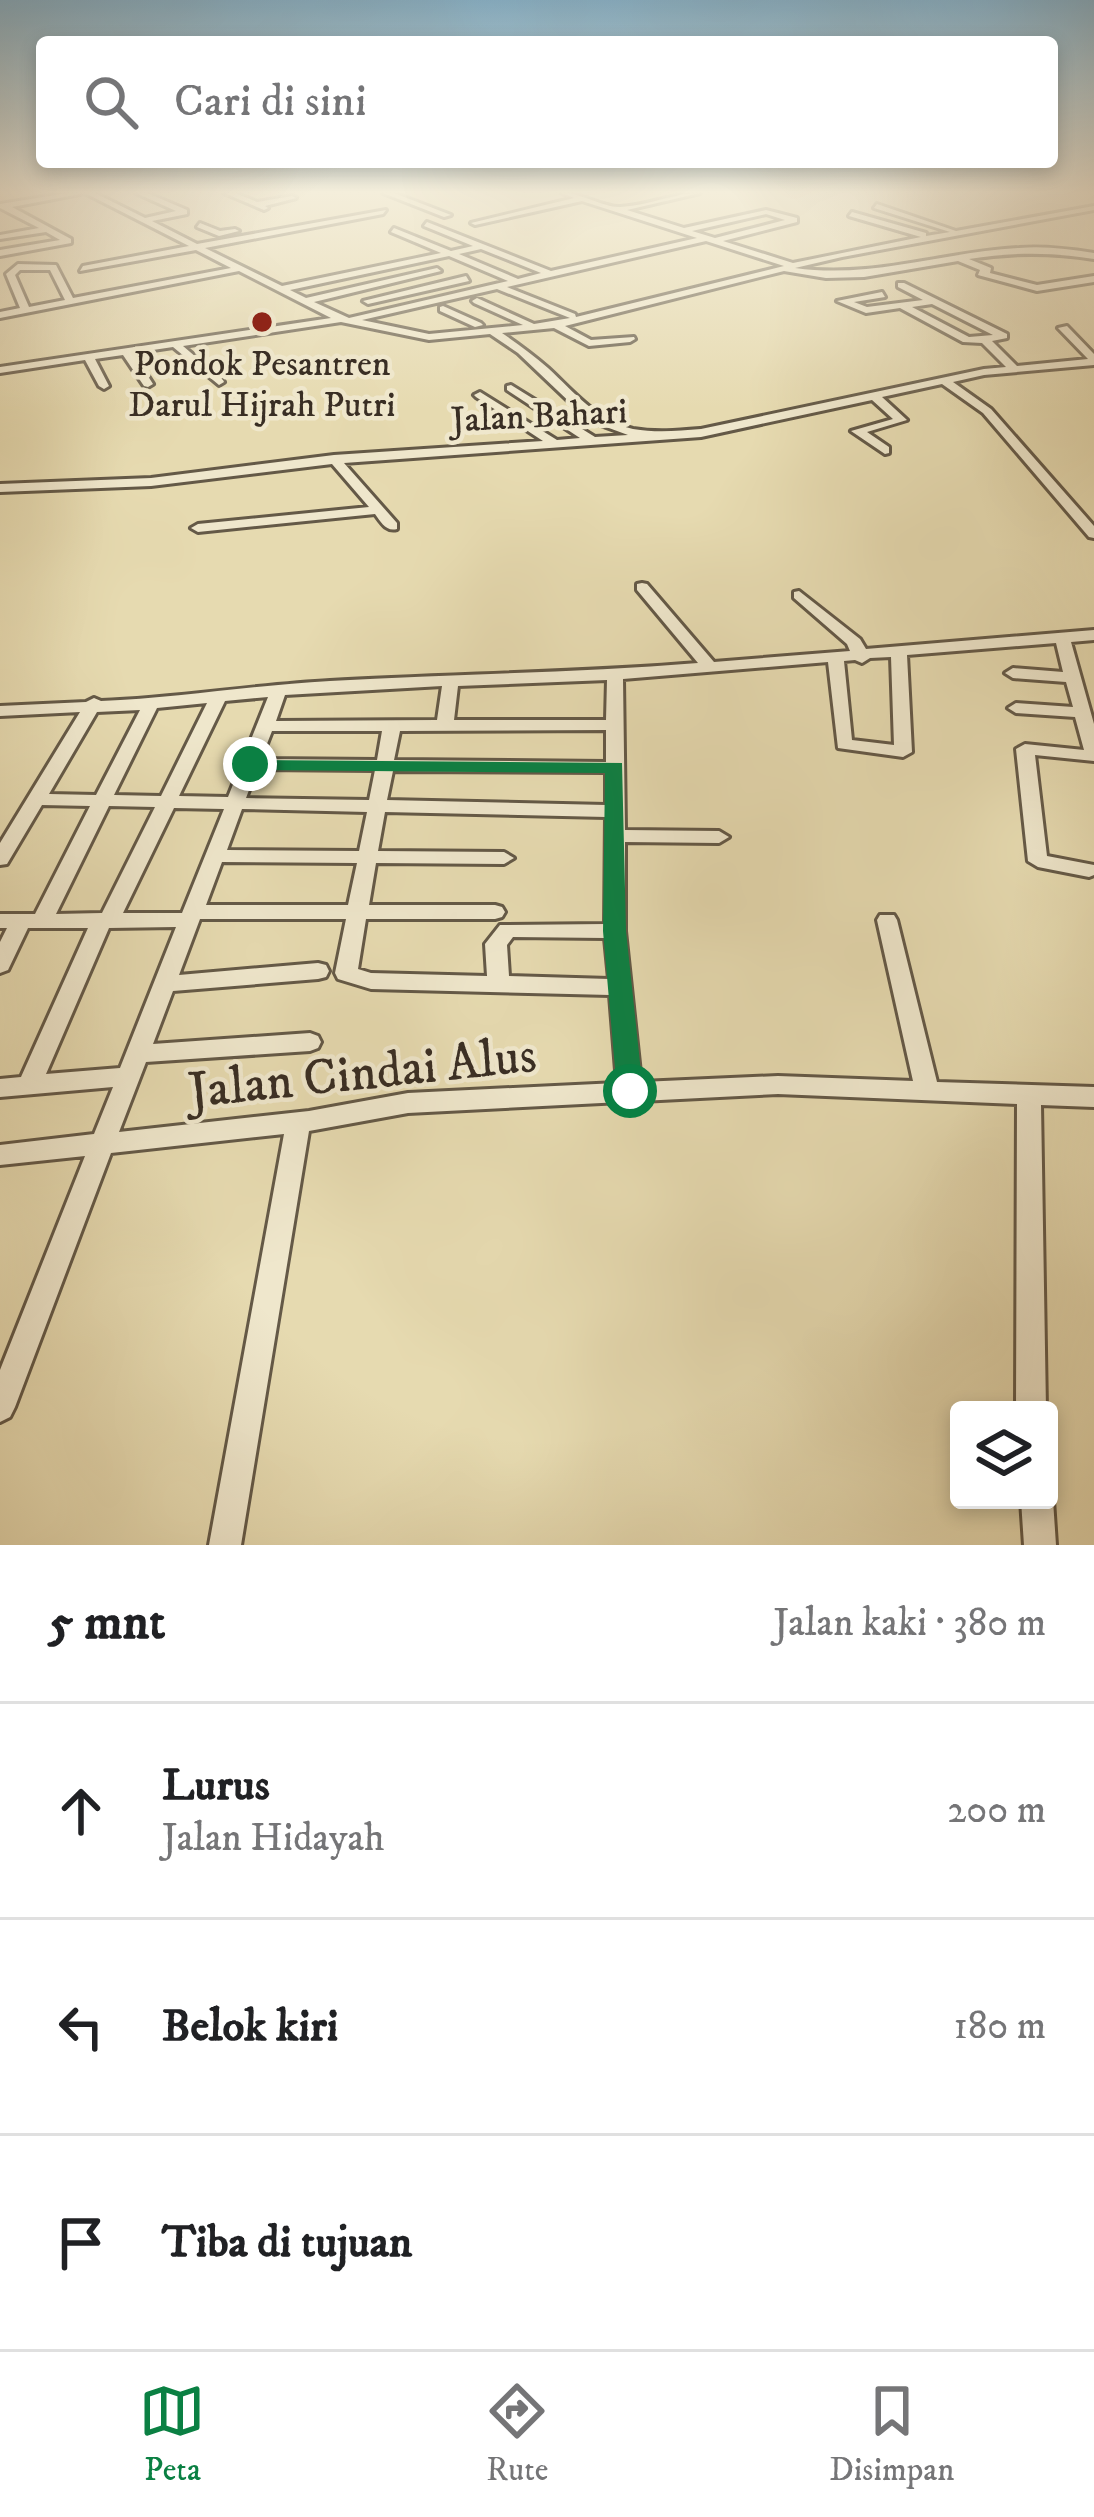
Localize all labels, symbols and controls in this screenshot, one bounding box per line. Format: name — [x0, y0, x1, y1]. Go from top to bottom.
search box — [36, 36, 1058, 168]
icon: search — [78, 69, 144, 135]
text: Cari di sini — [174, 74, 366, 130]
marker: Pondok Pesantren Darul Hijrah Putri — [249, 309, 275, 335]
place label: Pondok Pesantren Darul Hijrah Putri — [128, 342, 396, 428]
street label: Jalan Bahari — [447, 389, 628, 444]
route end — [223, 737, 277, 791]
street label: Jalan Cindai Alus — [181, 1024, 539, 1124]
route start — [603, 1064, 657, 1118]
map controls — [950, 1401, 1058, 1509]
button: layers — [950, 1401, 1058, 1509]
text: 5 mnt — [48, 1591, 165, 1655]
text: Jalan kaki · 380 m — [774, 1599, 1046, 1648]
text: Lurus — [162, 1758, 270, 1814]
icon: ahead — [48, 1778, 114, 1844]
text: 200 m — [947, 1786, 1046, 1835]
text: Jalan Hidayah — [162, 1814, 385, 1863]
icon: left — [48, 1994, 114, 2060]
text: Belok kiri — [162, 1999, 338, 2055]
text: 180 m — [954, 2002, 1046, 2051]
icon: arrive — [48, 2210, 114, 2276]
text: Tiba di tujuan — [162, 2215, 412, 2271]
tab: Peta — [139, 2378, 205, 2491]
tab: Rute — [484, 2378, 550, 2491]
tab: Disimpan — [829, 2378, 955, 2491]

